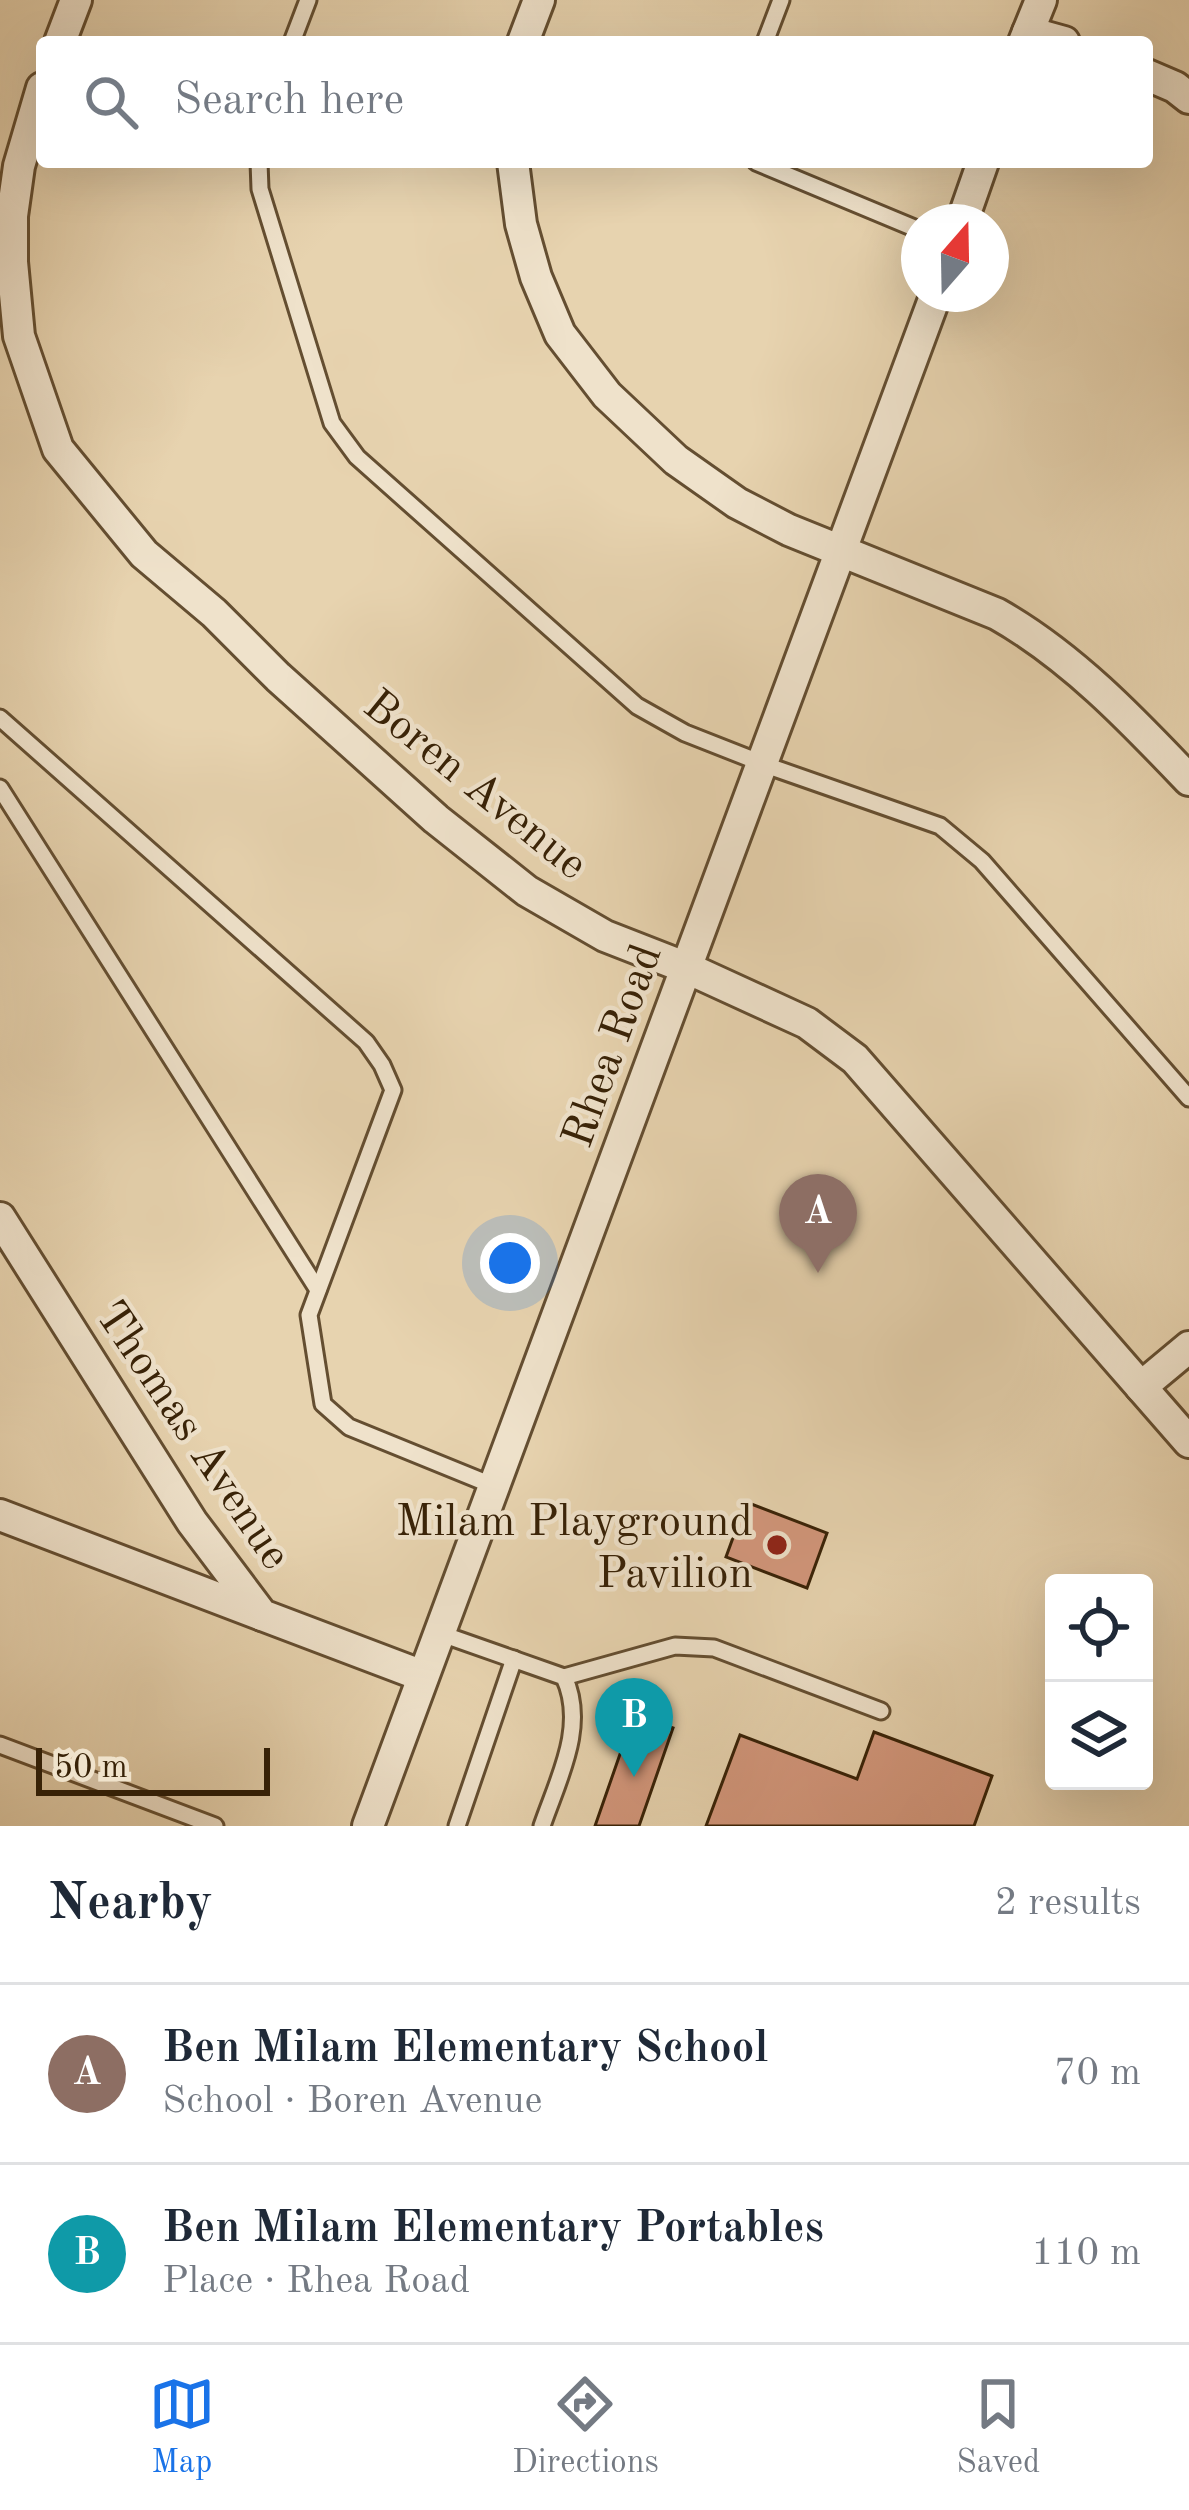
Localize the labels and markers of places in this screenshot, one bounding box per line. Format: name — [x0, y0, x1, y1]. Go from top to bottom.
pin: A — [779, 1174, 857, 1273]
place label: Milam Playground Pavilion — [395, 1501, 753, 1598]
marker: Milam Playground Pavilion — [764, 1532, 790, 1558]
pin: B — [595, 1678, 673, 1777]

